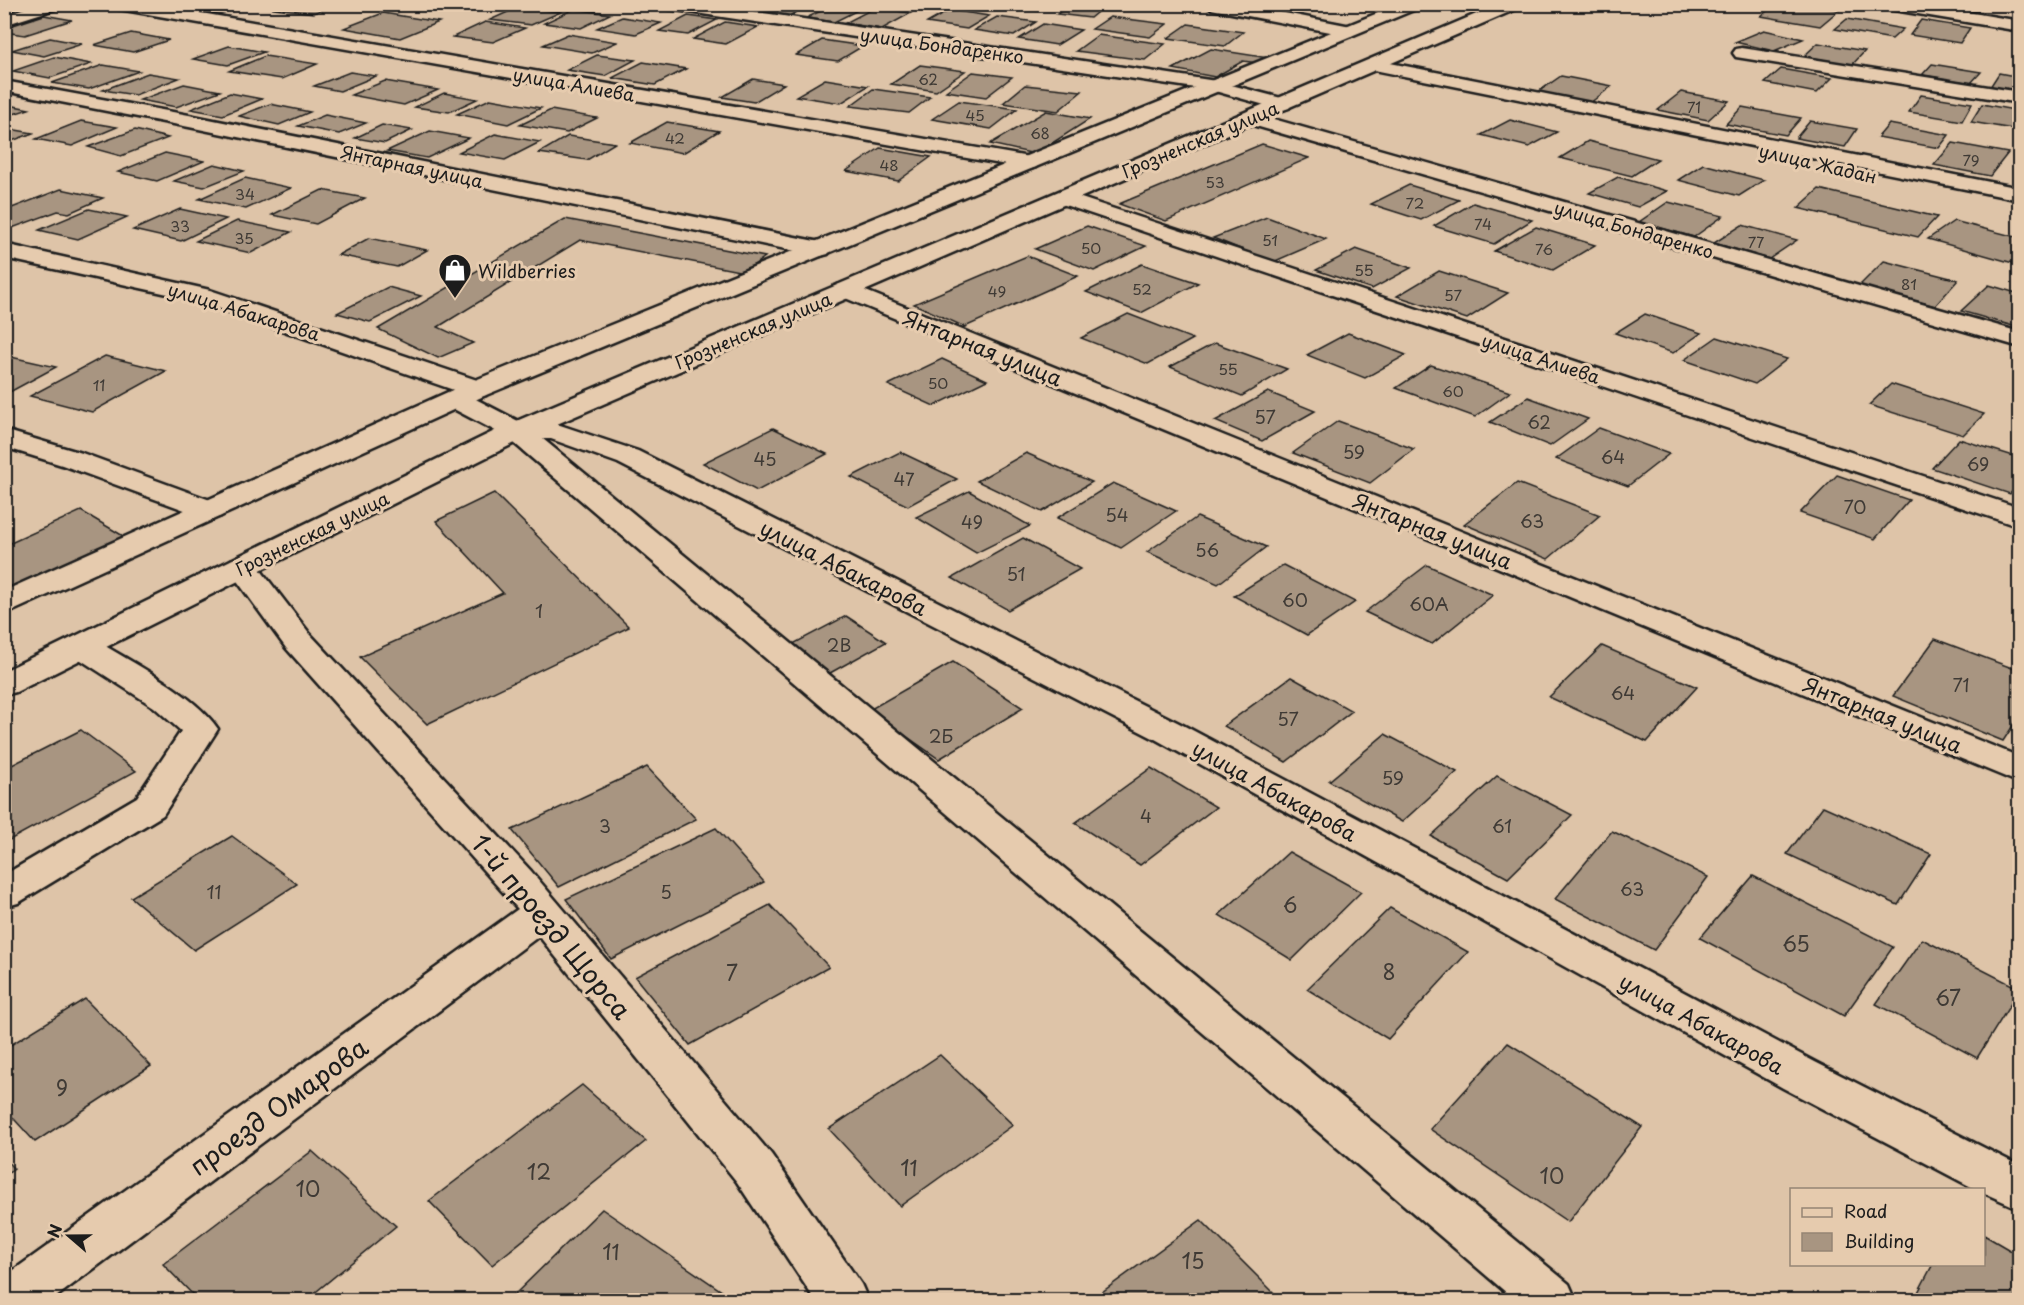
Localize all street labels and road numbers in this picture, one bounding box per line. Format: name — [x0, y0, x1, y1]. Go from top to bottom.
street label: улица Бондаренко — [858, 20, 1026, 70]
street label: улица Алиева — [511, 60, 638, 108]
street label: Грозненская улица — [1117, 93, 1283, 184]
street label: улица Жадан — [1756, 136, 1880, 190]
street label: Янтарная улица — [338, 138, 486, 194]
street label: улица Бондаренко — [1551, 193, 1717, 265]
street label: улица Абакарова — [165, 275, 324, 347]
street label: Грозненская улица — [670, 284, 836, 375]
street label: Янтарная улица — [899, 301, 1068, 394]
street label: улица Алиева — [1478, 326, 1604, 390]
street label: Грозненская улица — [231, 484, 394, 582]
street label: Янтарная улица — [1349, 484, 1518, 577]
street label: улица Абакарова — [755, 511, 933, 623]
street label: Янтарная улица — [1799, 668, 1968, 761]
street label: улица Абакарова — [1187, 731, 1363, 849]
street label: 1-й проезд Щорса — [463, 825, 642, 1028]
street label: улица Абакарова — [1614, 964, 1790, 1082]
street label: проезд Омарова — [180, 1027, 376, 1184]

